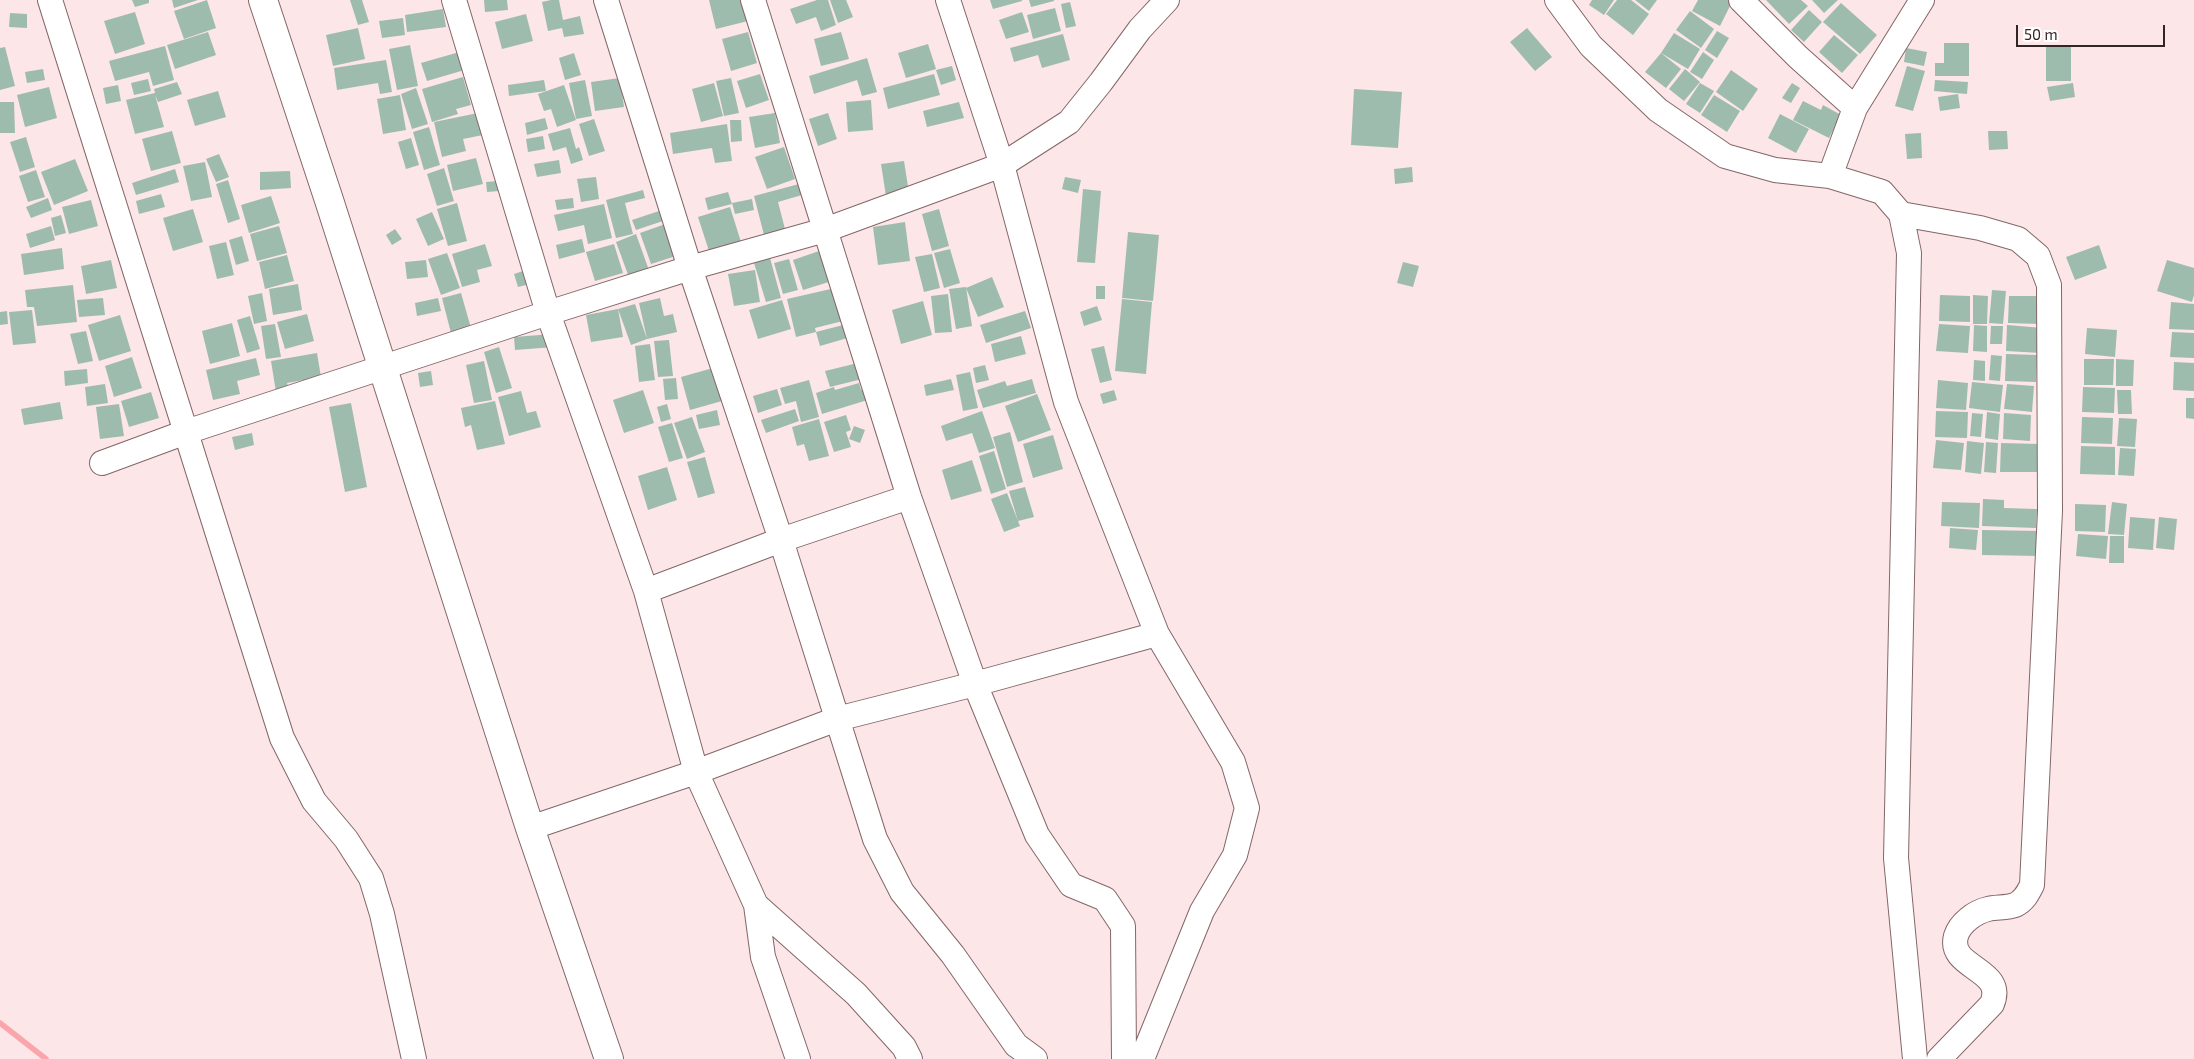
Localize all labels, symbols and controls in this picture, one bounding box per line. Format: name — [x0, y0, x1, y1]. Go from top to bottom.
scale bar — [2019, 15, 2168, 47]
text: 50 m — [2024, 25, 2058, 43]

